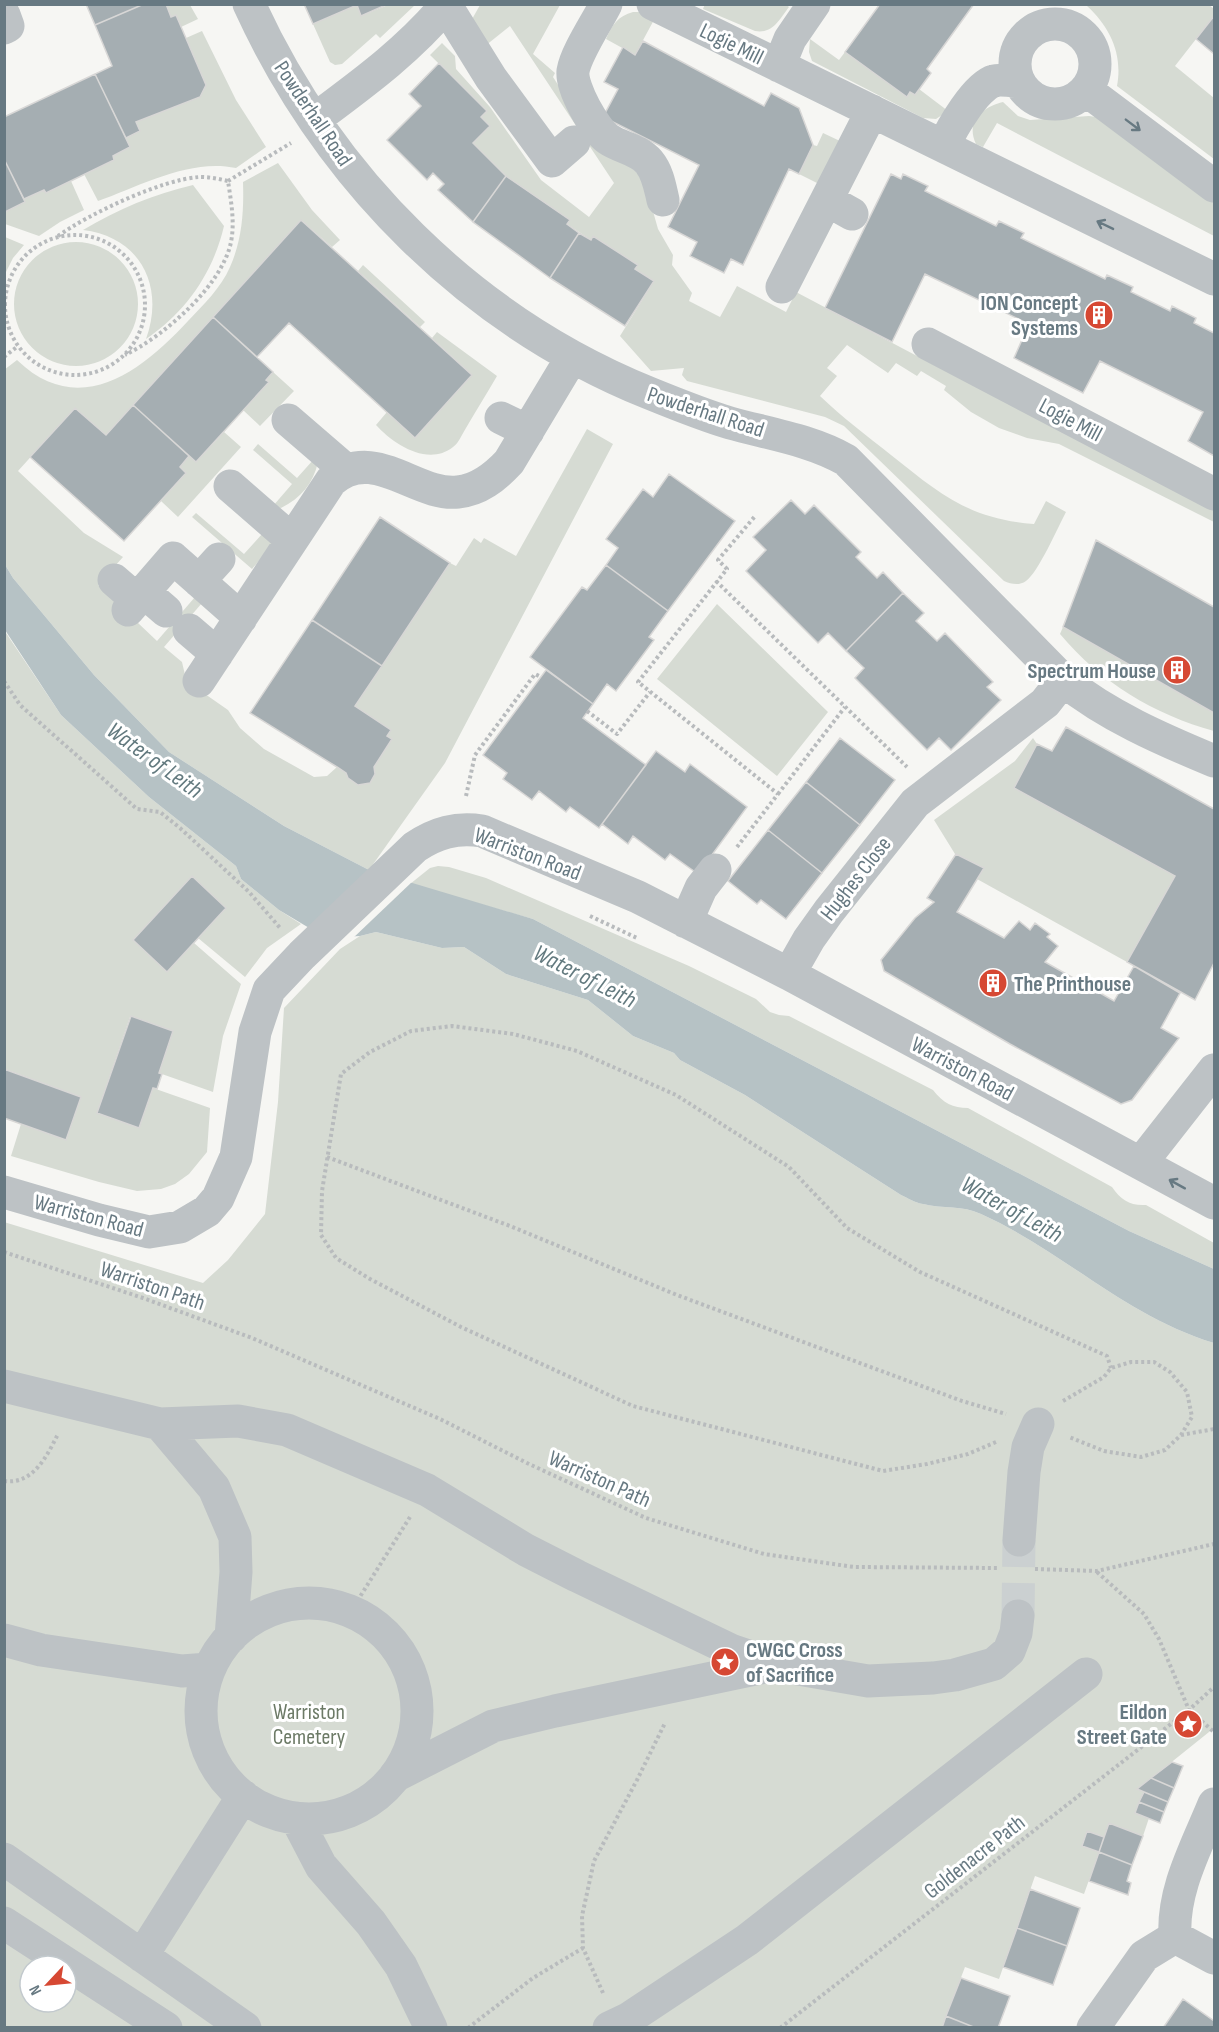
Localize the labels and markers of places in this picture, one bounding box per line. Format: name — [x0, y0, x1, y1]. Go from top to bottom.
place label: ION Concept Systems — [981, 290, 1078, 342]
building icon: ION Concept Systems — [1083, 299, 1115, 331]
building icon: Spectrum House — [1161, 654, 1193, 686]
place label: Spectrum House — [1027, 658, 1156, 685]
building icon: The Printhouse — [977, 967, 1009, 999]
place label: The Printhouse — [1014, 971, 1131, 998]
place label: CWGC Cross of Sacrifice — [746, 1637, 843, 1689]
place icon: CWGC Cross of Sacrifice — [709, 1646, 741, 1678]
place label: Eildon Street Gate — [1077, 1699, 1167, 1751]
place icon: Eildon Street Gate — [1172, 1708, 1204, 1740]

